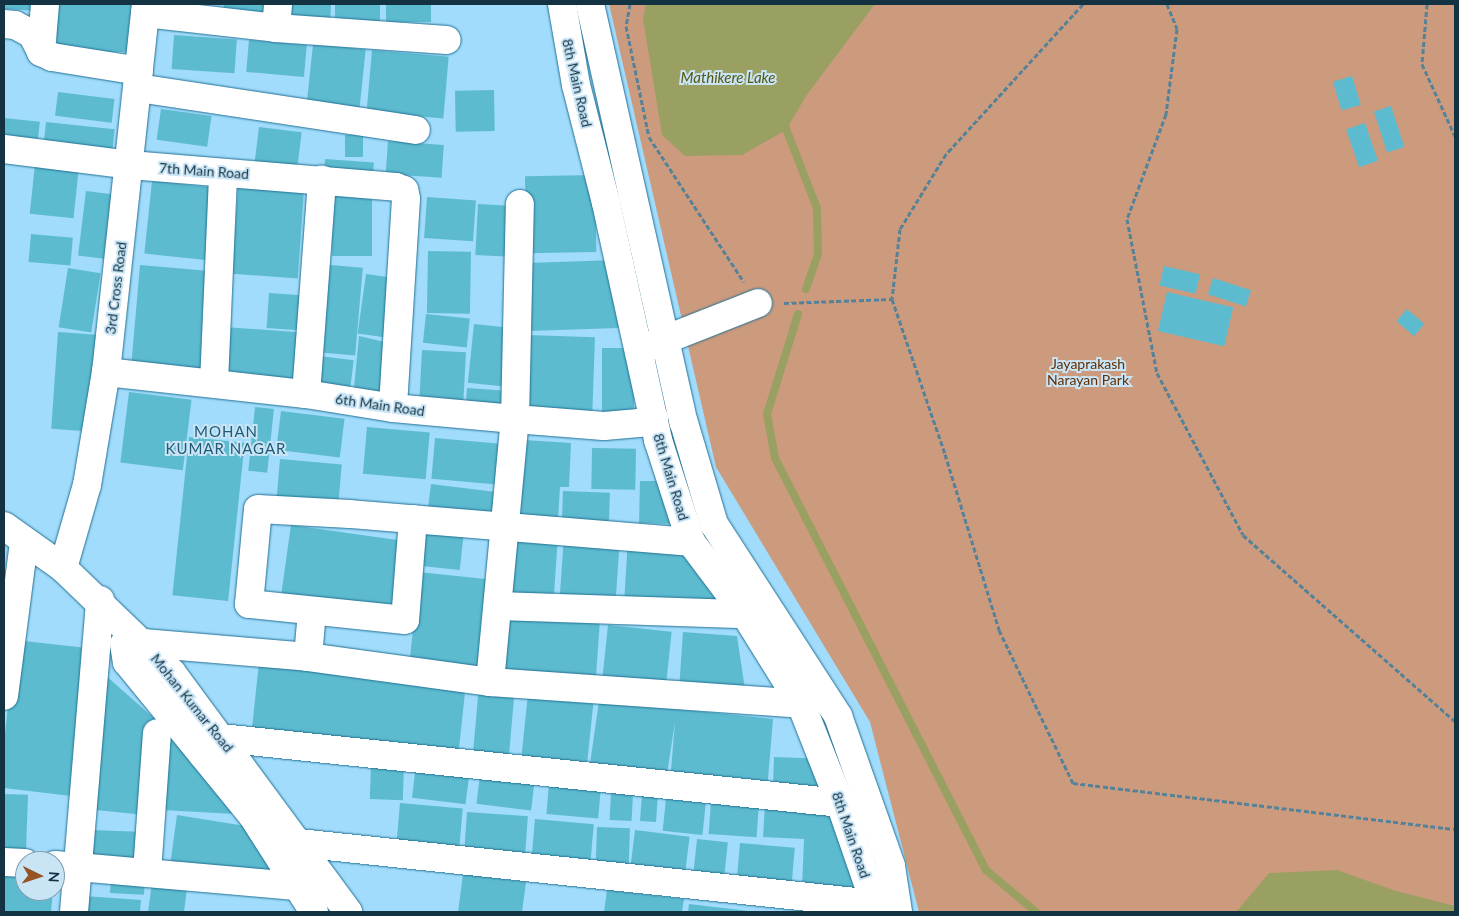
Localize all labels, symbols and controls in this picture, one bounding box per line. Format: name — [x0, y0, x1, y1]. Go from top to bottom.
street label: 8th Main Road — [559, 37, 595, 129]
water label: Mathikere Lake — [681, 69, 775, 87]
street label: 7th Main Road — [158, 159, 250, 183]
street label: 3rd Cross Road — [102, 241, 130, 335]
park label: Jayaprakash Narayan Park — [1047, 356, 1129, 388]
street label: 6th Main Road — [334, 390, 426, 420]
district label: MOHAN KUMAR NAGAR — [164, 422, 288, 457]
street label: 8th Main Road — [650, 431, 692, 523]
street label: Mohan Kumar Road — [147, 650, 237, 756]
street label: 8th Main Road — [828, 790, 874, 880]
north arrow — [15, 851, 65, 901]
text: N — [46, 871, 63, 883]

